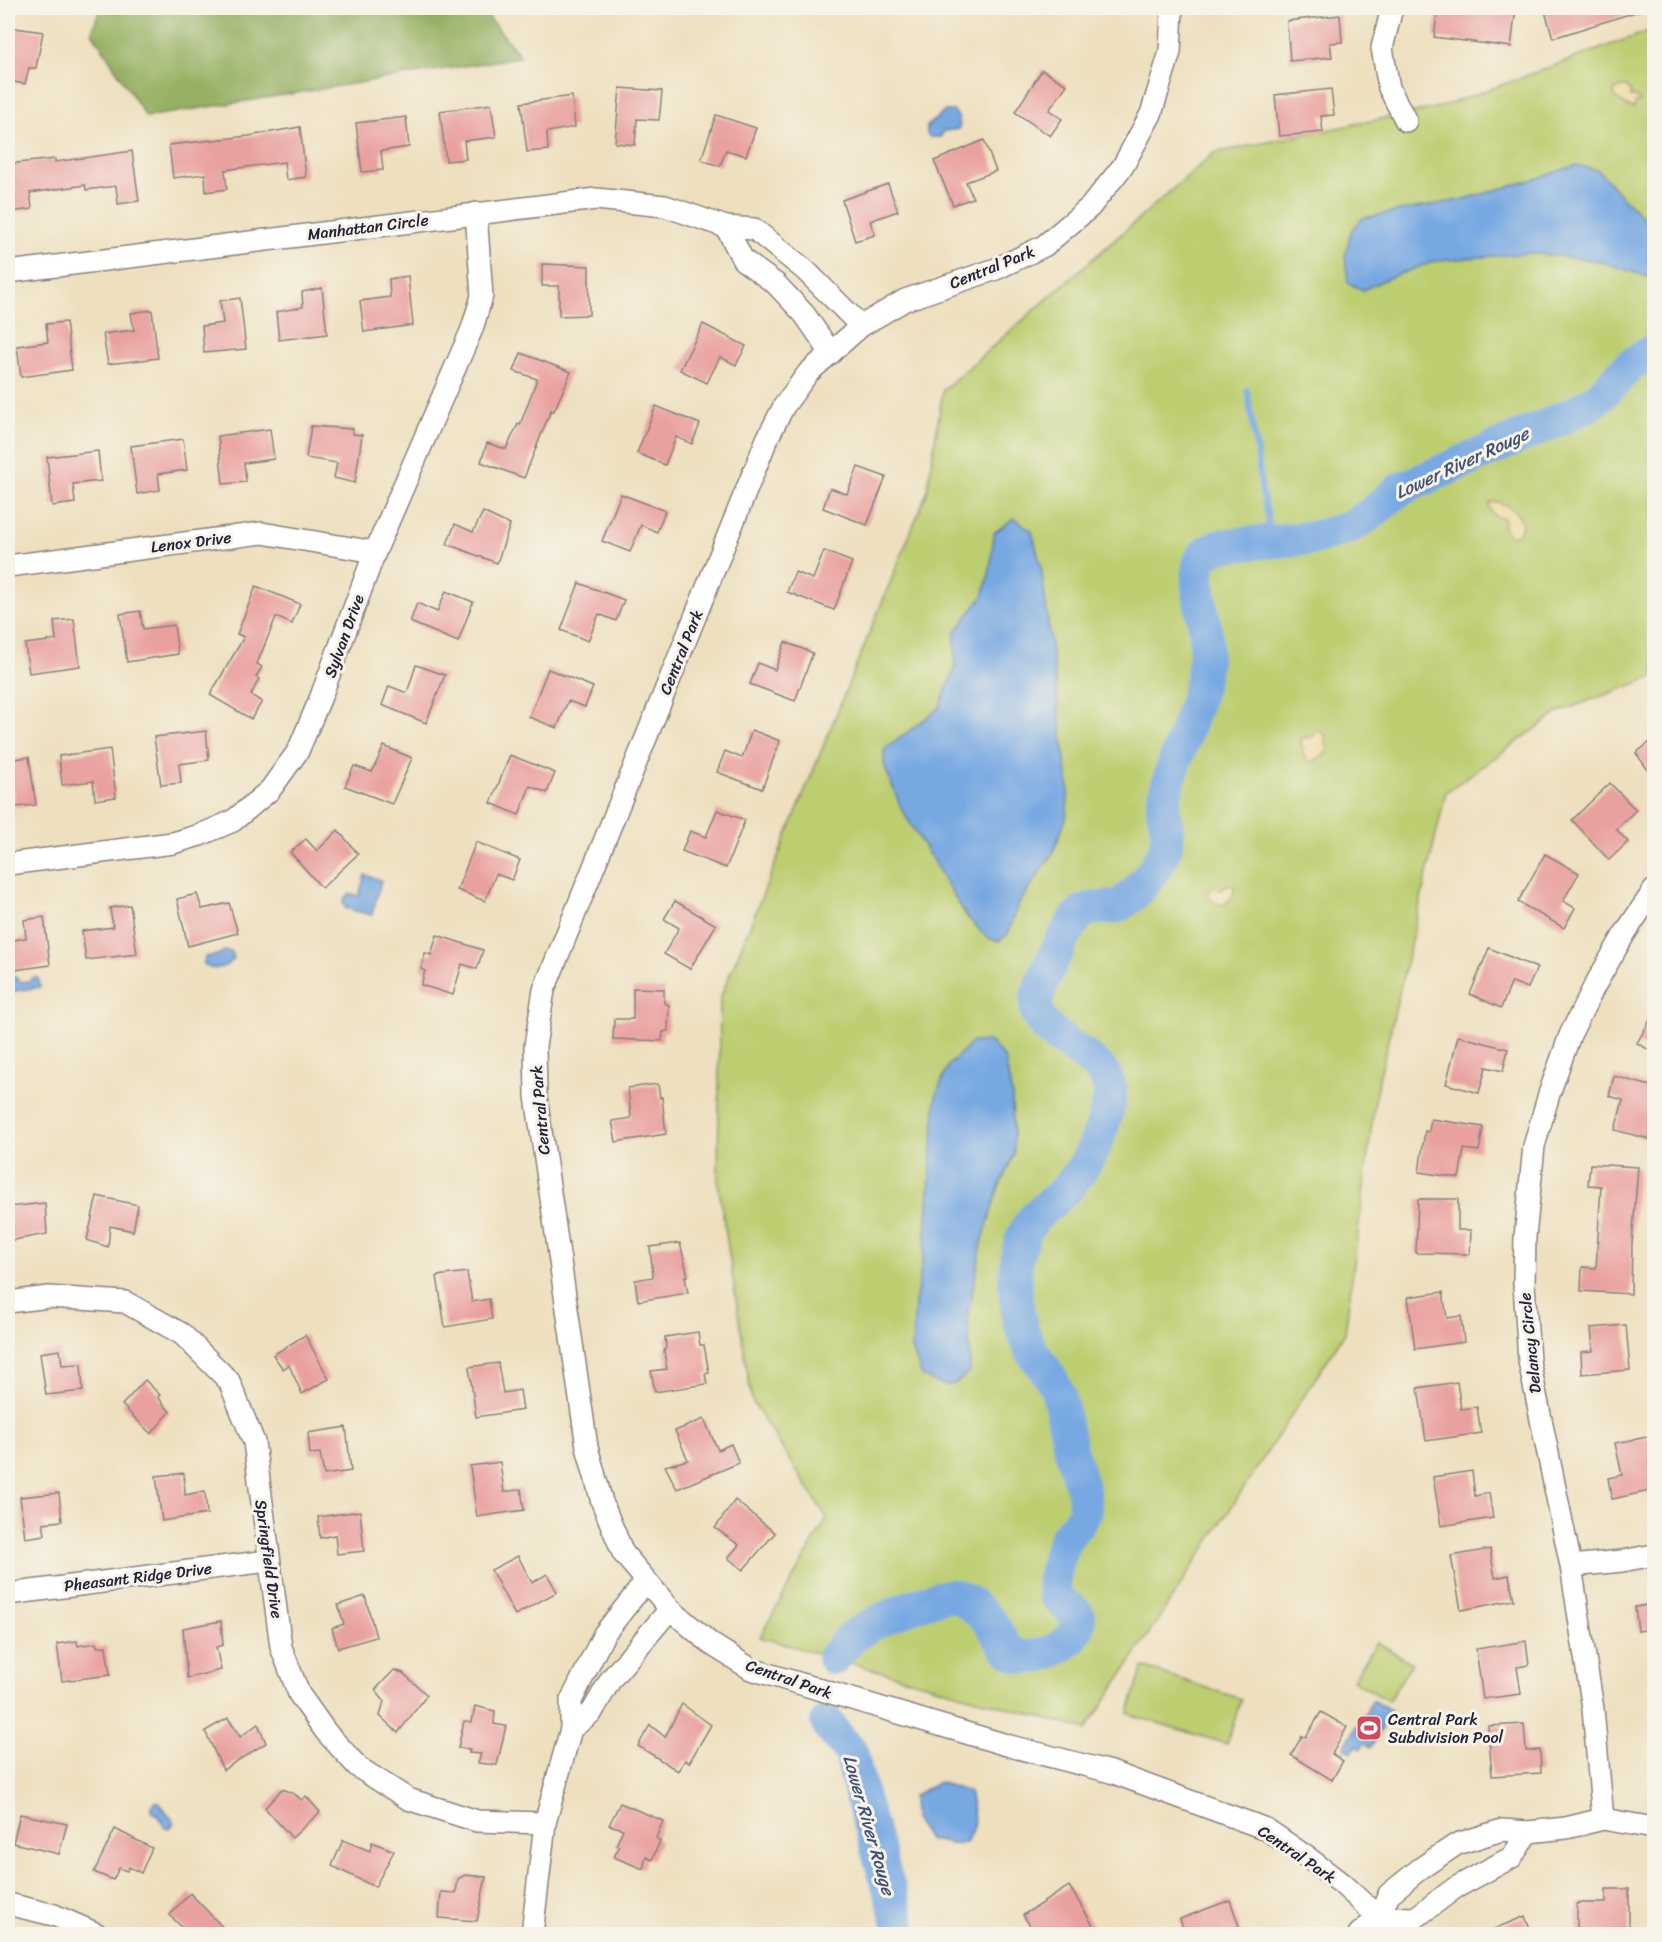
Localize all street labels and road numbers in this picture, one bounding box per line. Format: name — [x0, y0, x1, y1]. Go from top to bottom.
street label: Manhattan Circle — [306, 205, 430, 249]
street label: Central Park — [945, 237, 1039, 297]
street label: Lenox Drive — [149, 523, 233, 561]
street label: Sylvan Drive — [316, 590, 373, 682]
street label: Central Park — [651, 605, 711, 699]
street label: Central Park — [522, 1064, 558, 1156]
street label: Delancy Circle — [1510, 1291, 1550, 1395]
street label: Springfield Drive — [246, 1498, 292, 1620]
street label: Pheasant Ridge Drive — [62, 1554, 214, 1600]
street label: Central Park — [742, 1651, 836, 1707]
street label: Central Park — [1252, 1817, 1342, 1891]

